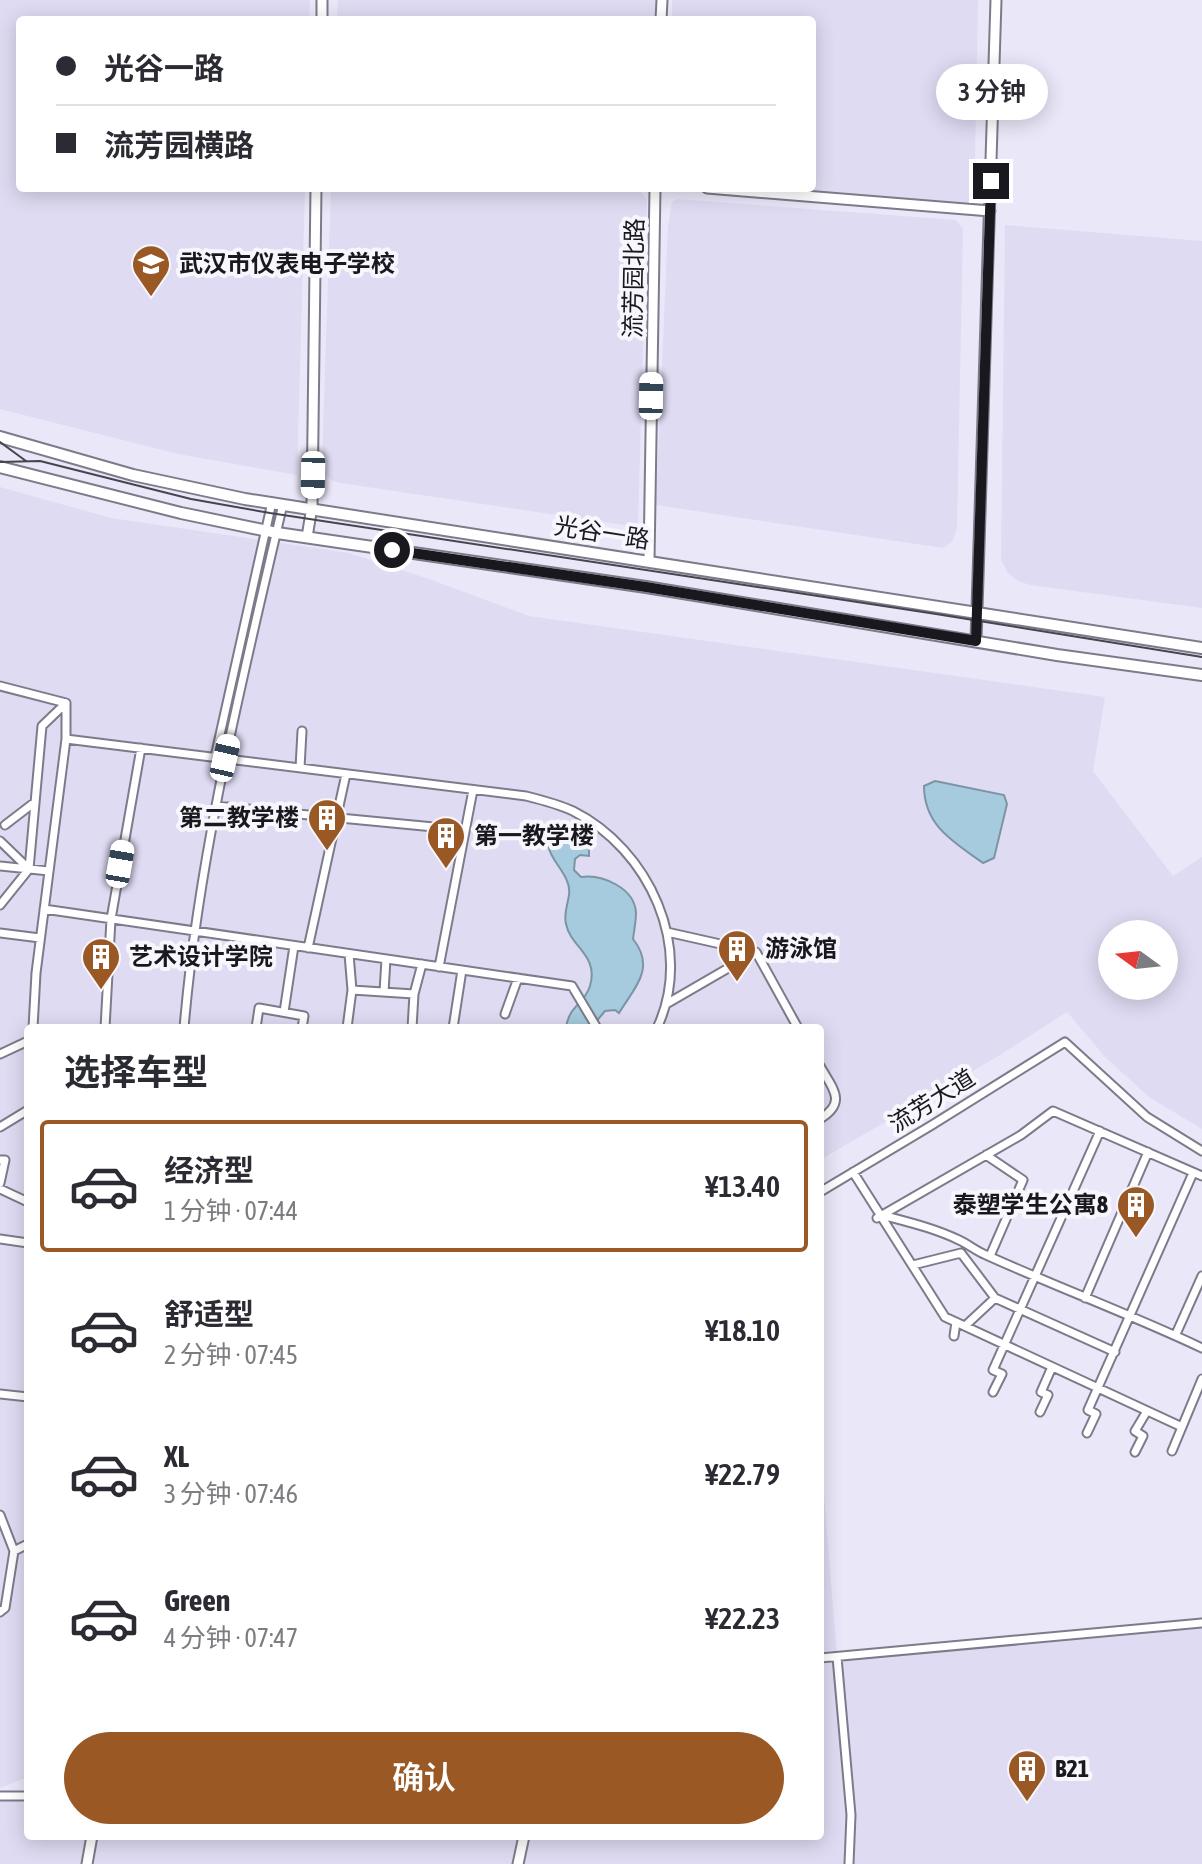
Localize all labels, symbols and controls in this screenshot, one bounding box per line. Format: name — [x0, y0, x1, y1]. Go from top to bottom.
text: 光谷一路 — [104, 51, 224, 85]
callout: 3 分钟 — [935, 65, 1047, 121]
text: 3 分钟 — [958, 77, 1026, 107]
text: 流芳园横路 — [104, 128, 254, 162]
route end — [973, 163, 1009, 199]
street label: 流芳园北路 — [619, 218, 648, 338]
school or university icon: 武汉市仪表电子学校 — [130, 243, 172, 298]
place label: 武汉市仪表电子学校 — [179, 250, 395, 277]
car — [639, 372, 663, 420]
car — [301, 451, 325, 499]
street label: 光谷一路 — [553, 512, 652, 553]
route start — [374, 532, 410, 568]
car — [208, 732, 242, 784]
building icon: 第二教学楼 — [306, 797, 348, 852]
place label: 第二教学楼 — [179, 804, 299, 831]
building icon: 第一教学楼 — [425, 815, 467, 870]
place label: 第一教学楼 — [474, 822, 594, 849]
car — [104, 838, 136, 890]
north arrow — [1098, 920, 1178, 1000]
map controls — [1098, 920, 1178, 1000]
building icon: 游泳馆 — [716, 928, 758, 983]
place label: 游泳馆 — [765, 935, 837, 962]
building icon: 艺术设计学院 — [80, 936, 122, 991]
place label: 艺术设计学院 — [129, 943, 273, 970]
text: 选择车型 — [64, 1051, 208, 1093]
street label: 流芳大道 — [884, 1064, 980, 1137]
icon: car — [68, 1150, 140, 1222]
text: 经济型 — [164, 1153, 254, 1187]
text: ¥13.40 — [705, 1169, 780, 1203]
building icon: 泰塑学生公寓8 — [1115, 1184, 1157, 1239]
place label: 泰塑学生公寓8 — [953, 1191, 1108, 1218]
text: 1 分钟 · 07:44 — [164, 1196, 298, 1226]
icon: car — [68, 1294, 140, 1366]
text: 舒适型 — [164, 1297, 254, 1331]
text: ¥18.10 — [705, 1313, 780, 1347]
text: 2 分钟 · 07:45 — [164, 1340, 298, 1370]
icon: car — [68, 1438, 140, 1510]
text: XL — [164, 1439, 189, 1473]
text: ¥22.79 — [705, 1457, 780, 1491]
text: 3 分钟 · 07:46 — [164, 1479, 298, 1509]
icon: car — [68, 1582, 140, 1654]
text: Green — [164, 1583, 230, 1617]
text: ¥22.23 — [705, 1601, 780, 1635]
text: 4 分钟 · 07:47 — [164, 1623, 298, 1653]
button: 确认 — [64, 1732, 784, 1824]
building icon: B21 — [1006, 1748, 1048, 1803]
place label: B21 — [1055, 1755, 1089, 1782]

